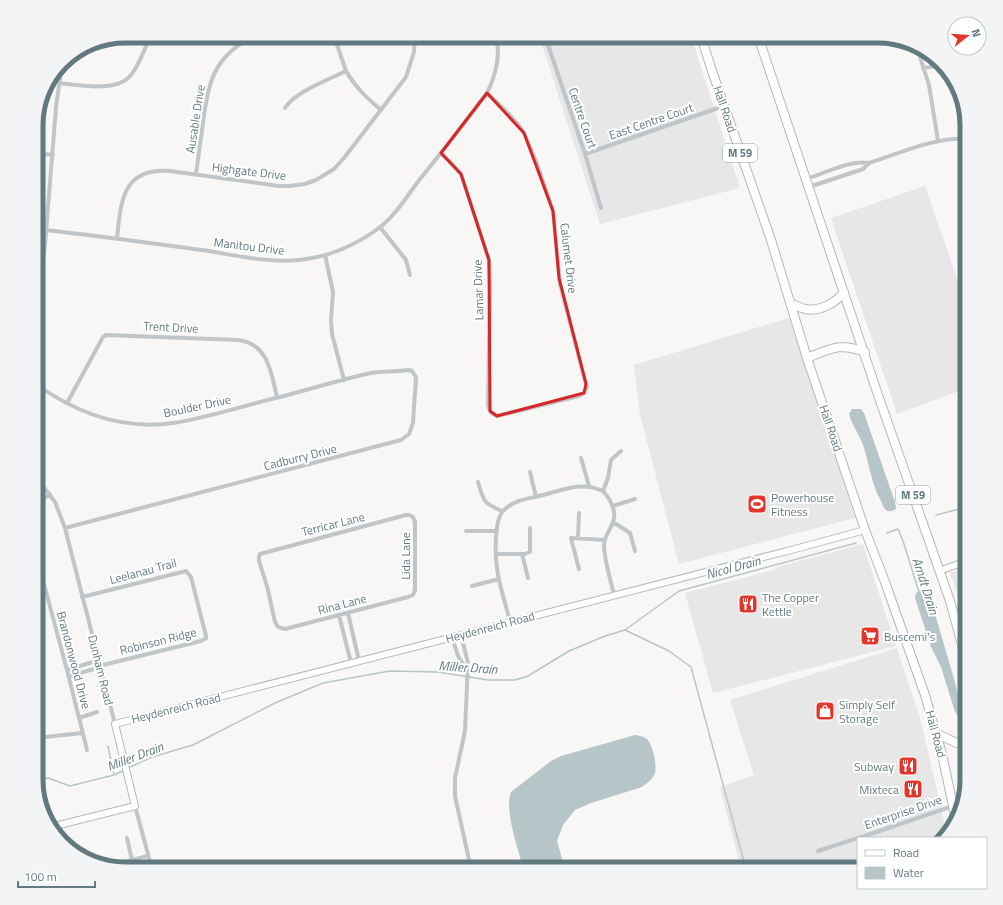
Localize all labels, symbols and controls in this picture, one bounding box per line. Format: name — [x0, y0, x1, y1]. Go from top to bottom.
north arrow — [947, 16, 987, 56]
text: N — [968, 27, 985, 39]
street label: Ausable Drive — [180, 83, 210, 155]
street label: Hall Road — [708, 83, 742, 135]
street label: Centre Court — [564, 85, 603, 152]
street label: East Centre Court — [606, 97, 697, 144]
road number: M 59 — [723, 144, 757, 162]
street label: Highgate Drive — [211, 157, 287, 185]
street label: Calumet Drive — [555, 222, 583, 294]
street label: Manitou Drive — [213, 232, 285, 260]
street label: Lamar Drive — [467, 259, 489, 321]
street label: Trent Drive — [143, 316, 199, 338]
street label: Boulder Drive — [162, 390, 232, 422]
street label: Hall Road — [814, 402, 848, 454]
street label: Cadburry Drive — [262, 439, 338, 475]
road number: M 59 — [896, 486, 930, 504]
place label: Powerhouse Fitness — [771, 488, 834, 521]
sports icon: Powerhouse Fitness — [746, 493, 768, 515]
street label: Terricar Lane — [299, 507, 367, 541]
street label: Lida Lane — [396, 532, 415, 580]
water label: Nicol Drain — [704, 550, 763, 584]
street label: Leelanau Trail — [107, 553, 179, 589]
water label: Arndt Drain — [907, 555, 945, 618]
street label: Rina Lane — [316, 588, 368, 620]
place label: The Copper Kettle — [762, 588, 819, 621]
restaurant icon: The Copper Kettle — [737, 593, 759, 615]
street label: Heydenreich Road — [443, 606, 537, 648]
street label: Brandonwood Drive — [52, 609, 96, 711]
street label: Robinson Ridge — [118, 622, 198, 660]
supermarket icon: Buscemi's — [859, 625, 881, 647]
place label: Buscemi's — [884, 627, 936, 646]
street label: Dunham Road — [83, 633, 119, 707]
water label: Miller Drain — [438, 655, 499, 679]
street label: Heydenreich Road — [129, 688, 223, 728]
place label: Simply Self Storage — [839, 695, 895, 728]
shop icon: Simply Self Storage — [814, 700, 836, 722]
street label: Hall Road — [921, 708, 951, 760]
water label: Miller Drain — [104, 736, 167, 776]
restaurant icon: Subway — [897, 755, 919, 777]
place label: Subway — [854, 757, 894, 776]
restaurant icon: Mixteca — [902, 778, 924, 800]
place label: Mixteca — [859, 780, 899, 799]
street label: Enterprise Drive — [862, 790, 944, 834]
legend — [857, 837, 987, 889]
text: Road — [893, 843, 919, 862]
scale bar — [18, 863, 95, 889]
text: Water — [893, 863, 924, 882]
text: 100 m — [24, 867, 57, 886]

